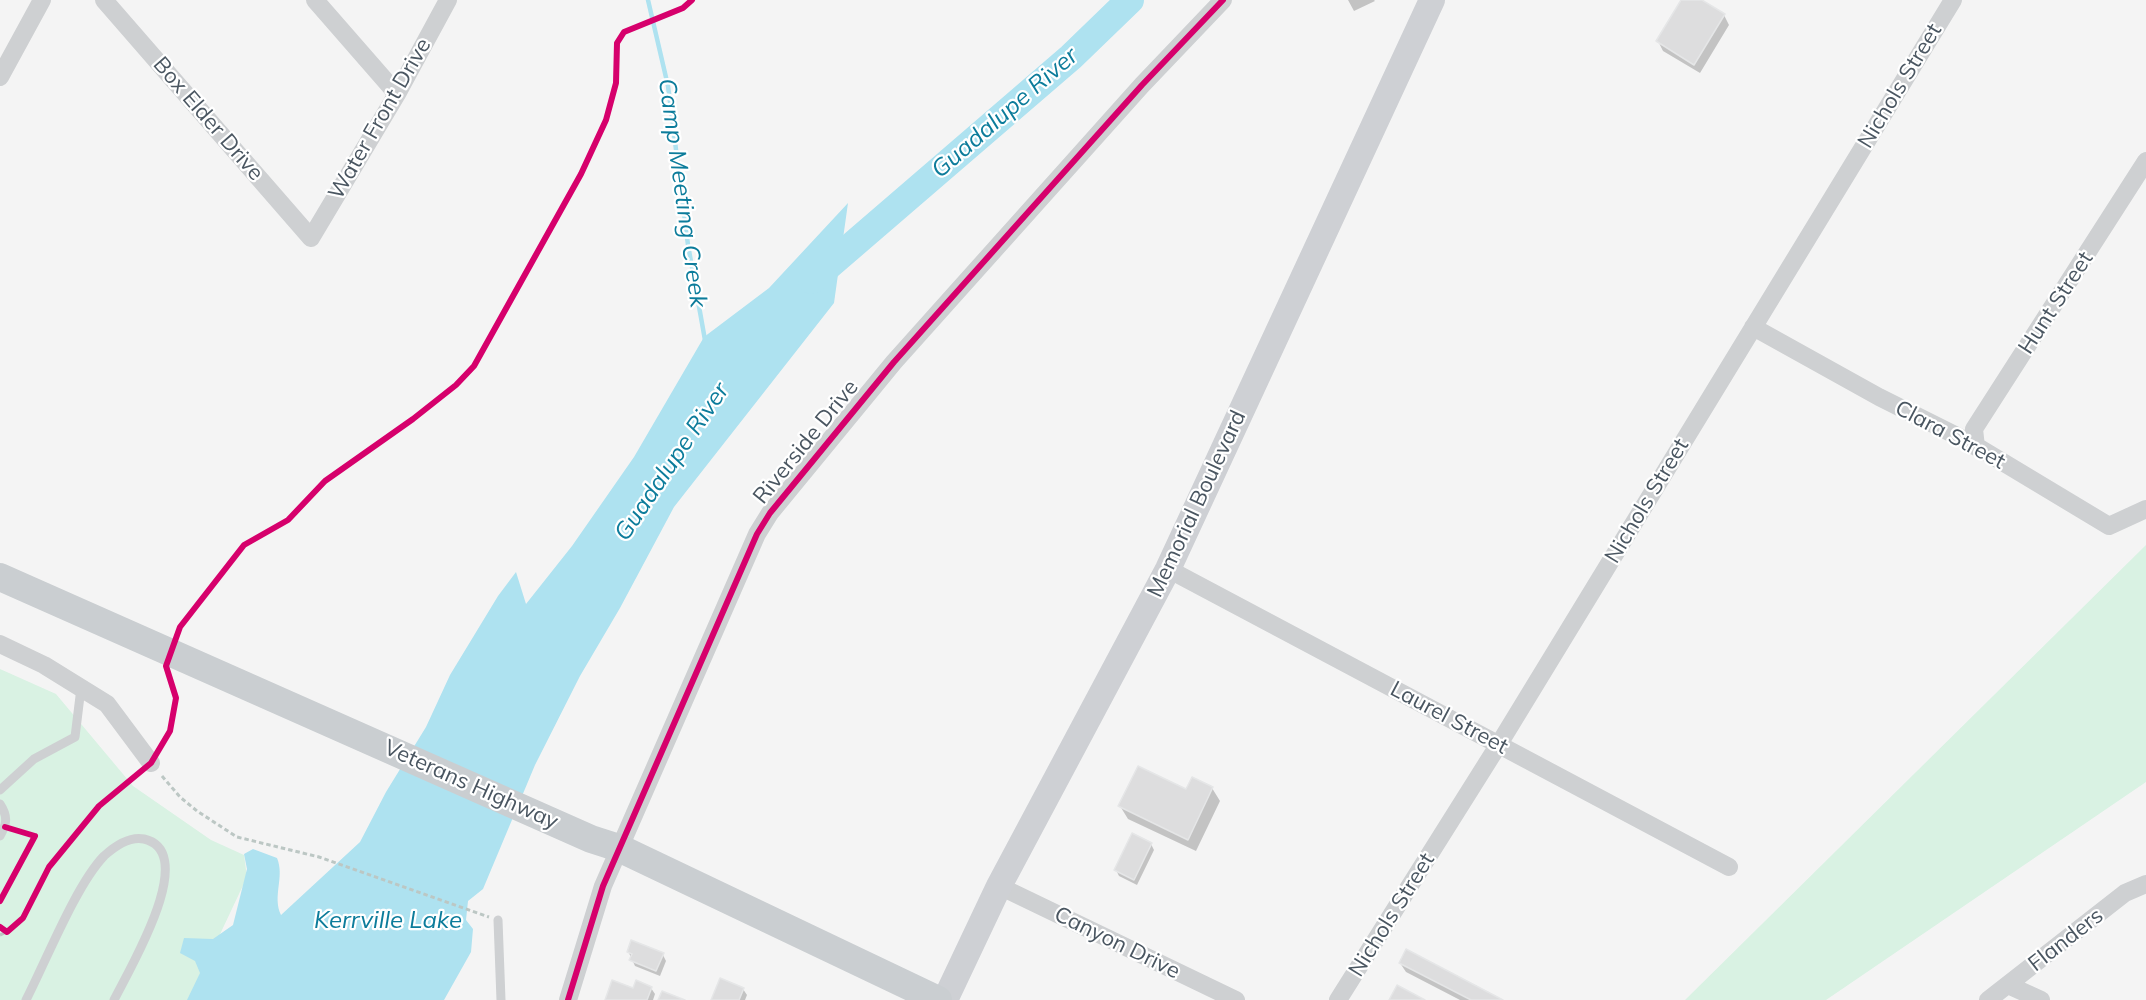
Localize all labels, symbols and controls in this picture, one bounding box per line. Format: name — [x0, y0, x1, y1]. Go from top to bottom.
street label: Nichols Street — [1852, 19, 1948, 153]
street label: Water Front Drive — [323, 34, 437, 204]
water label: Guadalupe River — [926, 42, 1084, 184]
street label: Box Elder Drive — [147, 52, 269, 186]
water label: Camp Meeting Creek — [652, 77, 712, 309]
street label: Hunt Street — [2013, 247, 2099, 359]
street label: Riverside Drive — [748, 375, 864, 509]
water label: Guadalupe River — [608, 377, 736, 547]
street label: Clara Street — [1890, 395, 2010, 475]
street label: Memorial Boulevard — [1142, 406, 1252, 602]
street label: Nichols Street — [1599, 434, 1695, 568]
street label: Laurel Street — [1386, 676, 1512, 760]
street label: Veterans Highway — [380, 735, 562, 835]
street label: Nichols Street — [1344, 848, 1440, 982]
street label: Canyon Drive — [1050, 901, 1184, 985]
street label: Flanders — [2023, 903, 2109, 977]
water label: Kerrville Lake — [314, 907, 462, 935]

